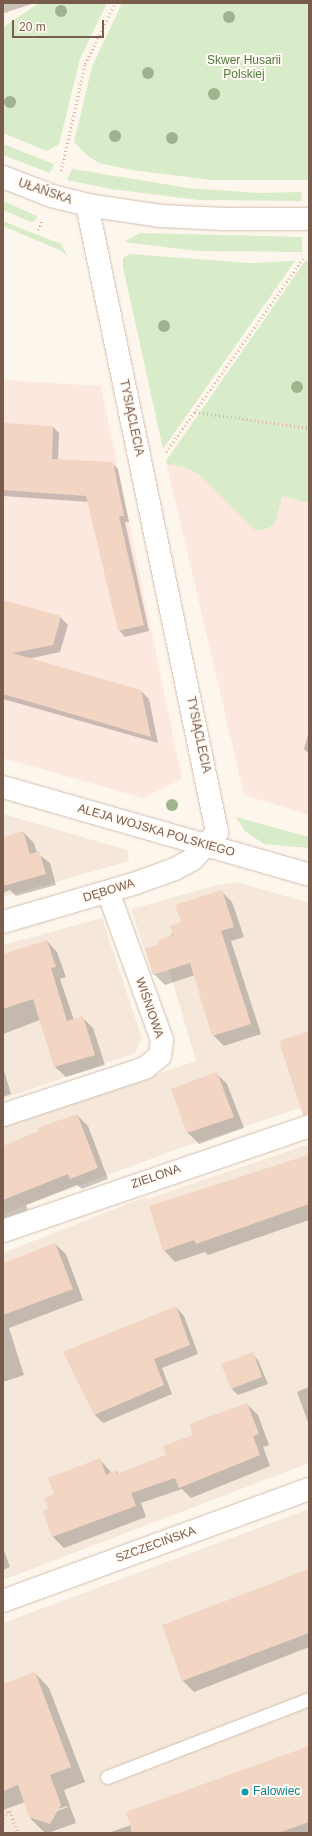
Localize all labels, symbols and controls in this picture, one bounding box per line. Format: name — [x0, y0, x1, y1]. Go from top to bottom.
scale bar — [14, 12, 106, 38]
text: 20 m — [19, 20, 46, 34]
park label: Skwer Husarii Polskiej — [207, 54, 281, 82]
street label: UŁAŃSKA — [16, 176, 74, 208]
street label: TYSIĄCLECIA — [116, 378, 146, 458]
street label: TYSIĄCLECIA — [183, 695, 213, 775]
street label: ALEJA WOJSKA POLSKIEGO — [75, 801, 237, 861]
street label: DĘBOWA — [82, 876, 136, 906]
street label: WIŚNIOWA — [132, 976, 166, 1040]
street label: ZIELONA — [129, 1162, 183, 1192]
street label: SZCZECIŃSKA — [114, 1524, 198, 1566]
place label: Falowiec — [253, 1785, 300, 1799]
marker: Falowiec — [240, 1787, 250, 1797]

